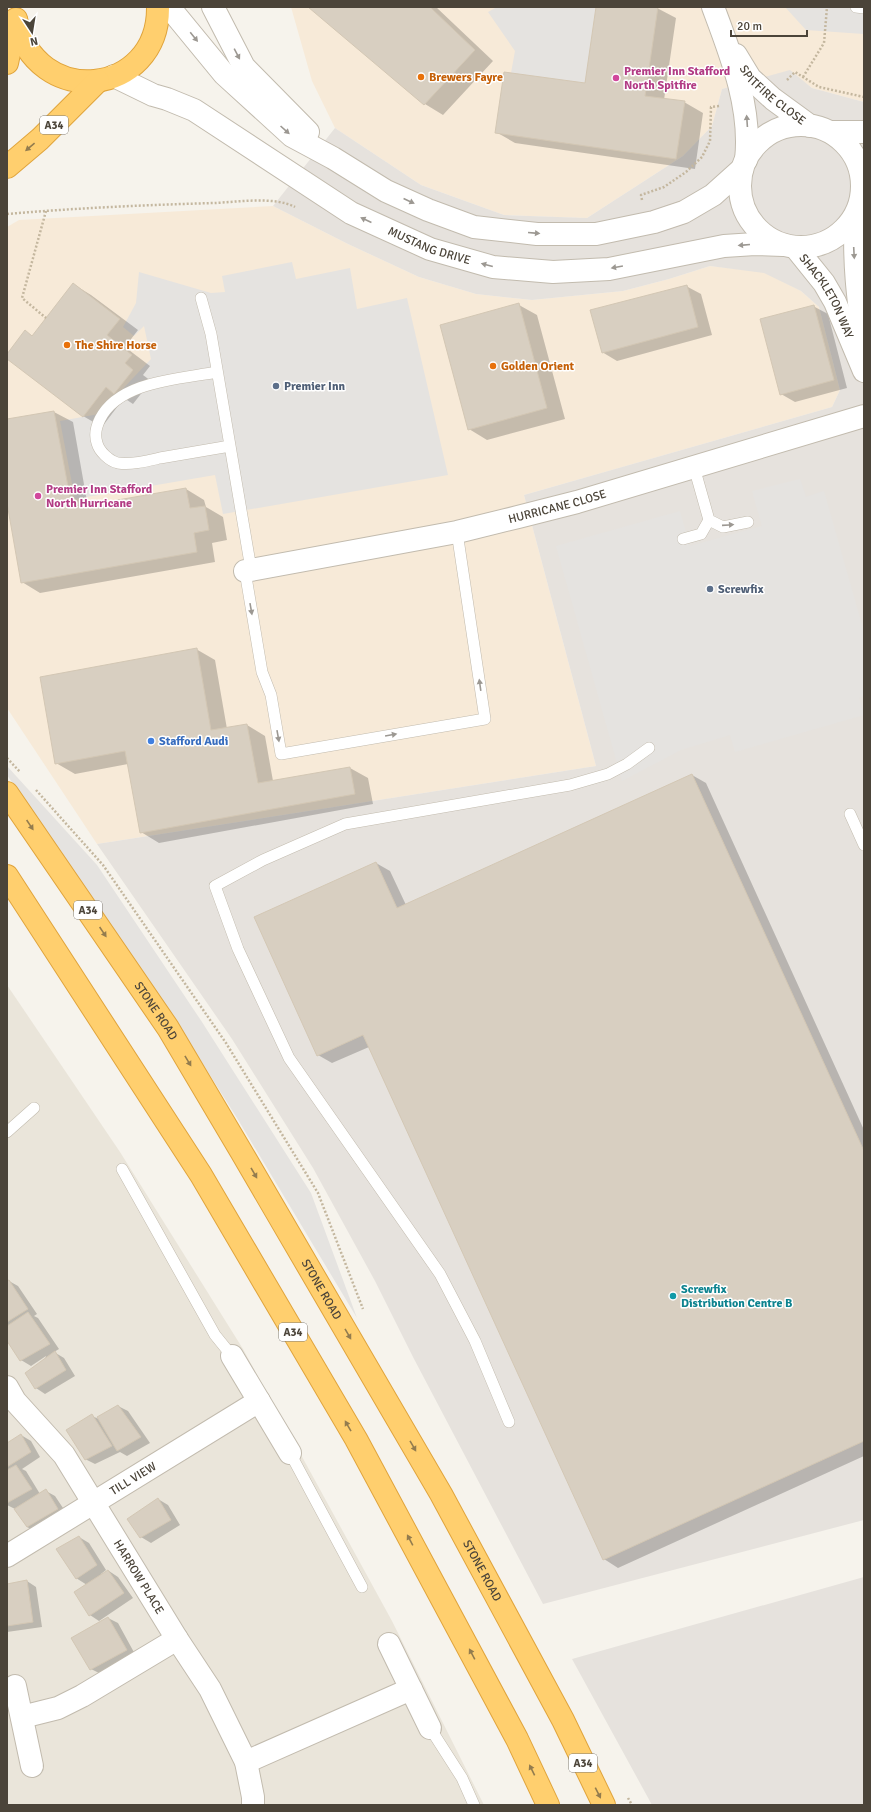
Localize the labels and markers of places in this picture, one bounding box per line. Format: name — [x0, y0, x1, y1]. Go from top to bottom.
place label: Premier Inn Stafford North Spitfire — [624, 64, 731, 93]
place label: Brewers Fayre — [429, 70, 503, 85]
marker: Brewers Fayre — [416, 72, 426, 82]
marker: Premier Inn Stafford North Spitfire — [611, 73, 621, 83]
place label: The Shire Horse — [75, 338, 157, 353]
marker: The Shire Horse — [62, 340, 72, 350]
place label: Golden Orient — [501, 359, 575, 374]
marker: Golden Orient — [488, 361, 498, 371]
place label: Premier Inn — [284, 379, 345, 394]
marker: Premier Inn — [271, 381, 281, 391]
place label: Premier Inn Stafford North Hurricane — [46, 482, 153, 511]
marker: Premier Inn Stafford North Hurricane — [33, 491, 43, 501]
place label: Screwfix — [718, 582, 764, 597]
marker: Screwfix — [705, 584, 715, 594]
place label: Stafford Audi — [159, 734, 228, 749]
marker: Stafford Audi — [146, 736, 156, 746]
place label: Screwfix Distribution Centre B — [681, 1282, 792, 1311]
marker: Screwfix Distribution Centre B — [668, 1291, 678, 1301]

